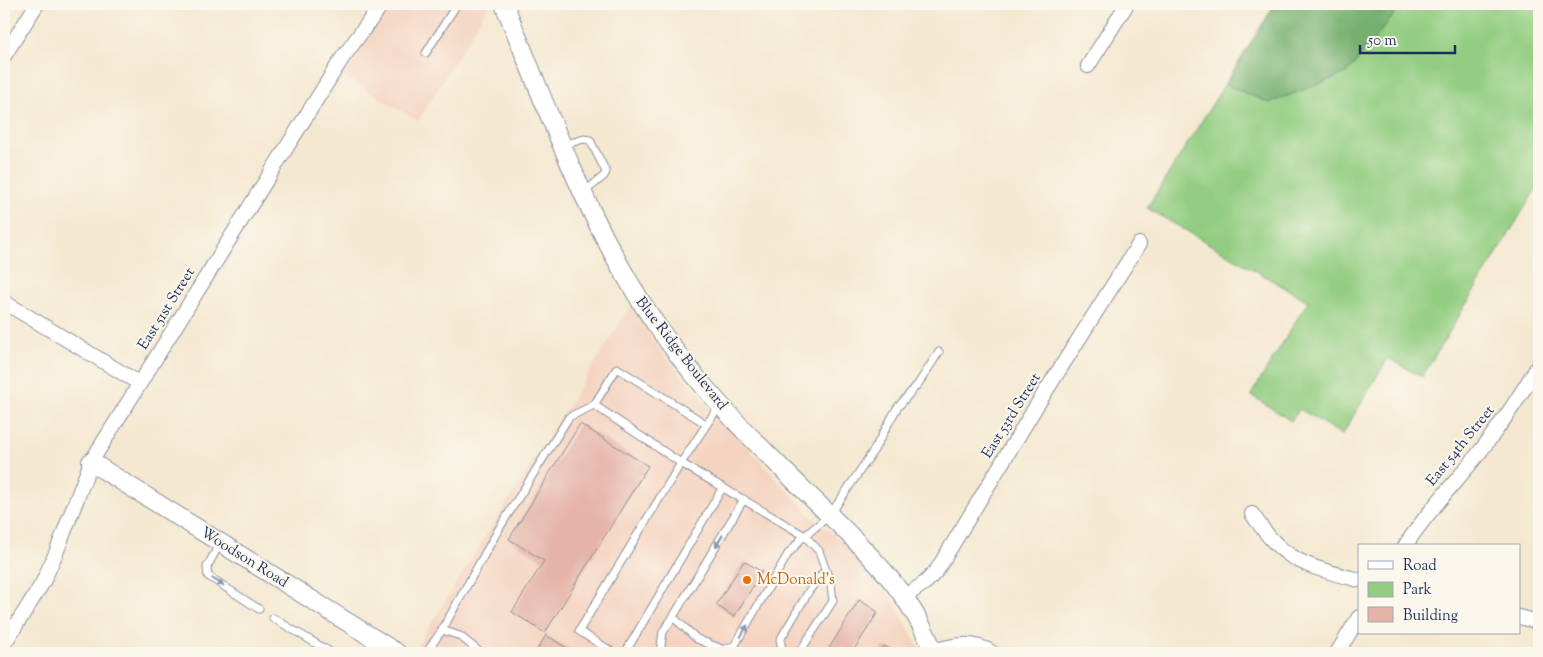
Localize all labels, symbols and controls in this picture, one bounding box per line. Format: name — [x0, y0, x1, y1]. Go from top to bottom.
scale bar — [1360, 22, 1456, 54]
text: 50 m — [1367, 31, 1397, 52]
street label: East 51st Street — [133, 264, 201, 354]
street label: Blue Ridge Boulevard — [630, 293, 732, 416]
street label: East 53rd Street — [977, 369, 1047, 463]
street label: East 54th Street — [1422, 401, 1500, 491]
street label: Woodson Road — [196, 523, 292, 594]
one-way arrow — [714, 534, 723, 547]
legend — [1358, 544, 1520, 634]
text: Road — [1403, 556, 1437, 577]
place label: McDonald's — [757, 570, 835, 591]
marker: McDonald's — [741, 574, 753, 586]
one-way arrow — [211, 577, 225, 587]
text: Park — [1403, 580, 1432, 601]
text: Building — [1403, 606, 1458, 627]
one-way arrow — [739, 624, 748, 637]

